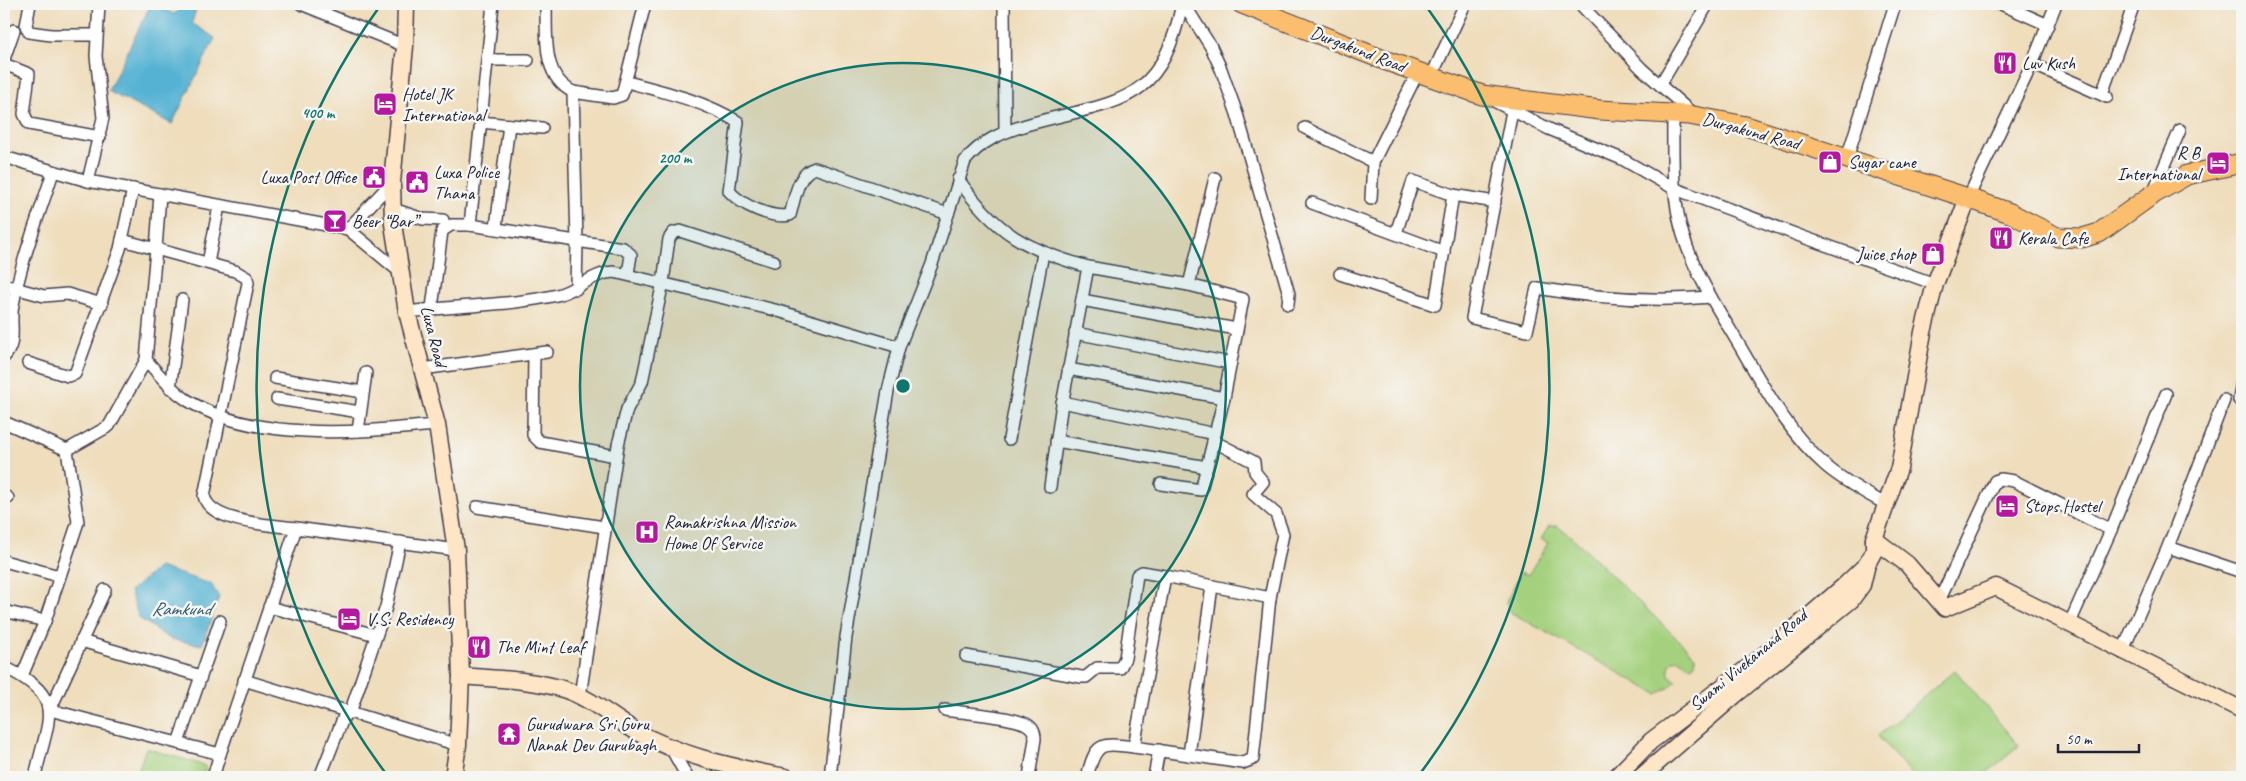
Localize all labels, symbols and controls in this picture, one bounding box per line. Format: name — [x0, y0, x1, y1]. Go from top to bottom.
street label: Durgakund Road — [1307, 21, 1411, 78]
restaurant icon: Luv Kush — [1992, 50, 2018, 76]
place label: Luv Kush — [2022, 52, 2076, 74]
place label: Hotel JK International — [402, 83, 488, 126]
hotel icon: Hotel JK International — [372, 91, 398, 117]
text: 400 m — [302, 104, 336, 123]
street label: Durgakund Road — [1700, 107, 1805, 155]
place label: R B International — [2117, 142, 2203, 185]
text: 200 m — [659, 149, 693, 168]
shop icon: Sugar cane — [1817, 149, 1843, 175]
hotel icon: R B International — [2205, 150, 2231, 176]
place label: Sugar cane — [1848, 151, 1917, 173]
place label: Luxa Police Thana — [434, 161, 500, 204]
public building icon: Luxa Post Office — [361, 164, 387, 190]
place label: Luxa Post Office — [261, 166, 357, 188]
public building icon: Luxa Police Thana — [404, 169, 430, 195]
bar icon: Beer “Bar” — [322, 208, 348, 234]
place label: Beer “Bar” — [352, 210, 421, 232]
restaurant icon: Kerala Cafe — [1988, 225, 2014, 251]
place label: Kerala Cafe — [2018, 227, 2089, 249]
shop icon: Juice shop — [1920, 241, 1946, 267]
place label: Juice shop — [1856, 243, 1917, 265]
street label: Luxa Road — [416, 303, 453, 371]
centre of rings — [894, 377, 912, 395]
hotel icon: Stops Hostel — [1994, 493, 2020, 519]
place label: Stops Hostel — [2024, 495, 2103, 517]
place label: Ramakrishna Mission Home Of Service — [664, 511, 797, 554]
hospital icon: Ramakrishna Mission Home Of Service — [634, 519, 660, 545]
water label: Ramkund — [152, 597, 216, 621]
street label: Swami Vivekanand Road — [1685, 602, 1814, 716]
hotel icon: V.S. Residency — [336, 606, 362, 632]
place label: V.S. Residency — [366, 608, 455, 630]
restaurant icon: The Mint Leaf — [466, 634, 492, 660]
place label: The Mint Leaf — [496, 636, 588, 658]
place label: Gurudwara Sri Guru Nanak Dev Gurubagh — [526, 713, 658, 756]
temple icon: Gurudwara Sri Guru Nanak Dev Gurubagh — [496, 721, 522, 747]
scale bar — [2058, 721, 2140, 753]
text: 50 m — [2066, 730, 2093, 749]

